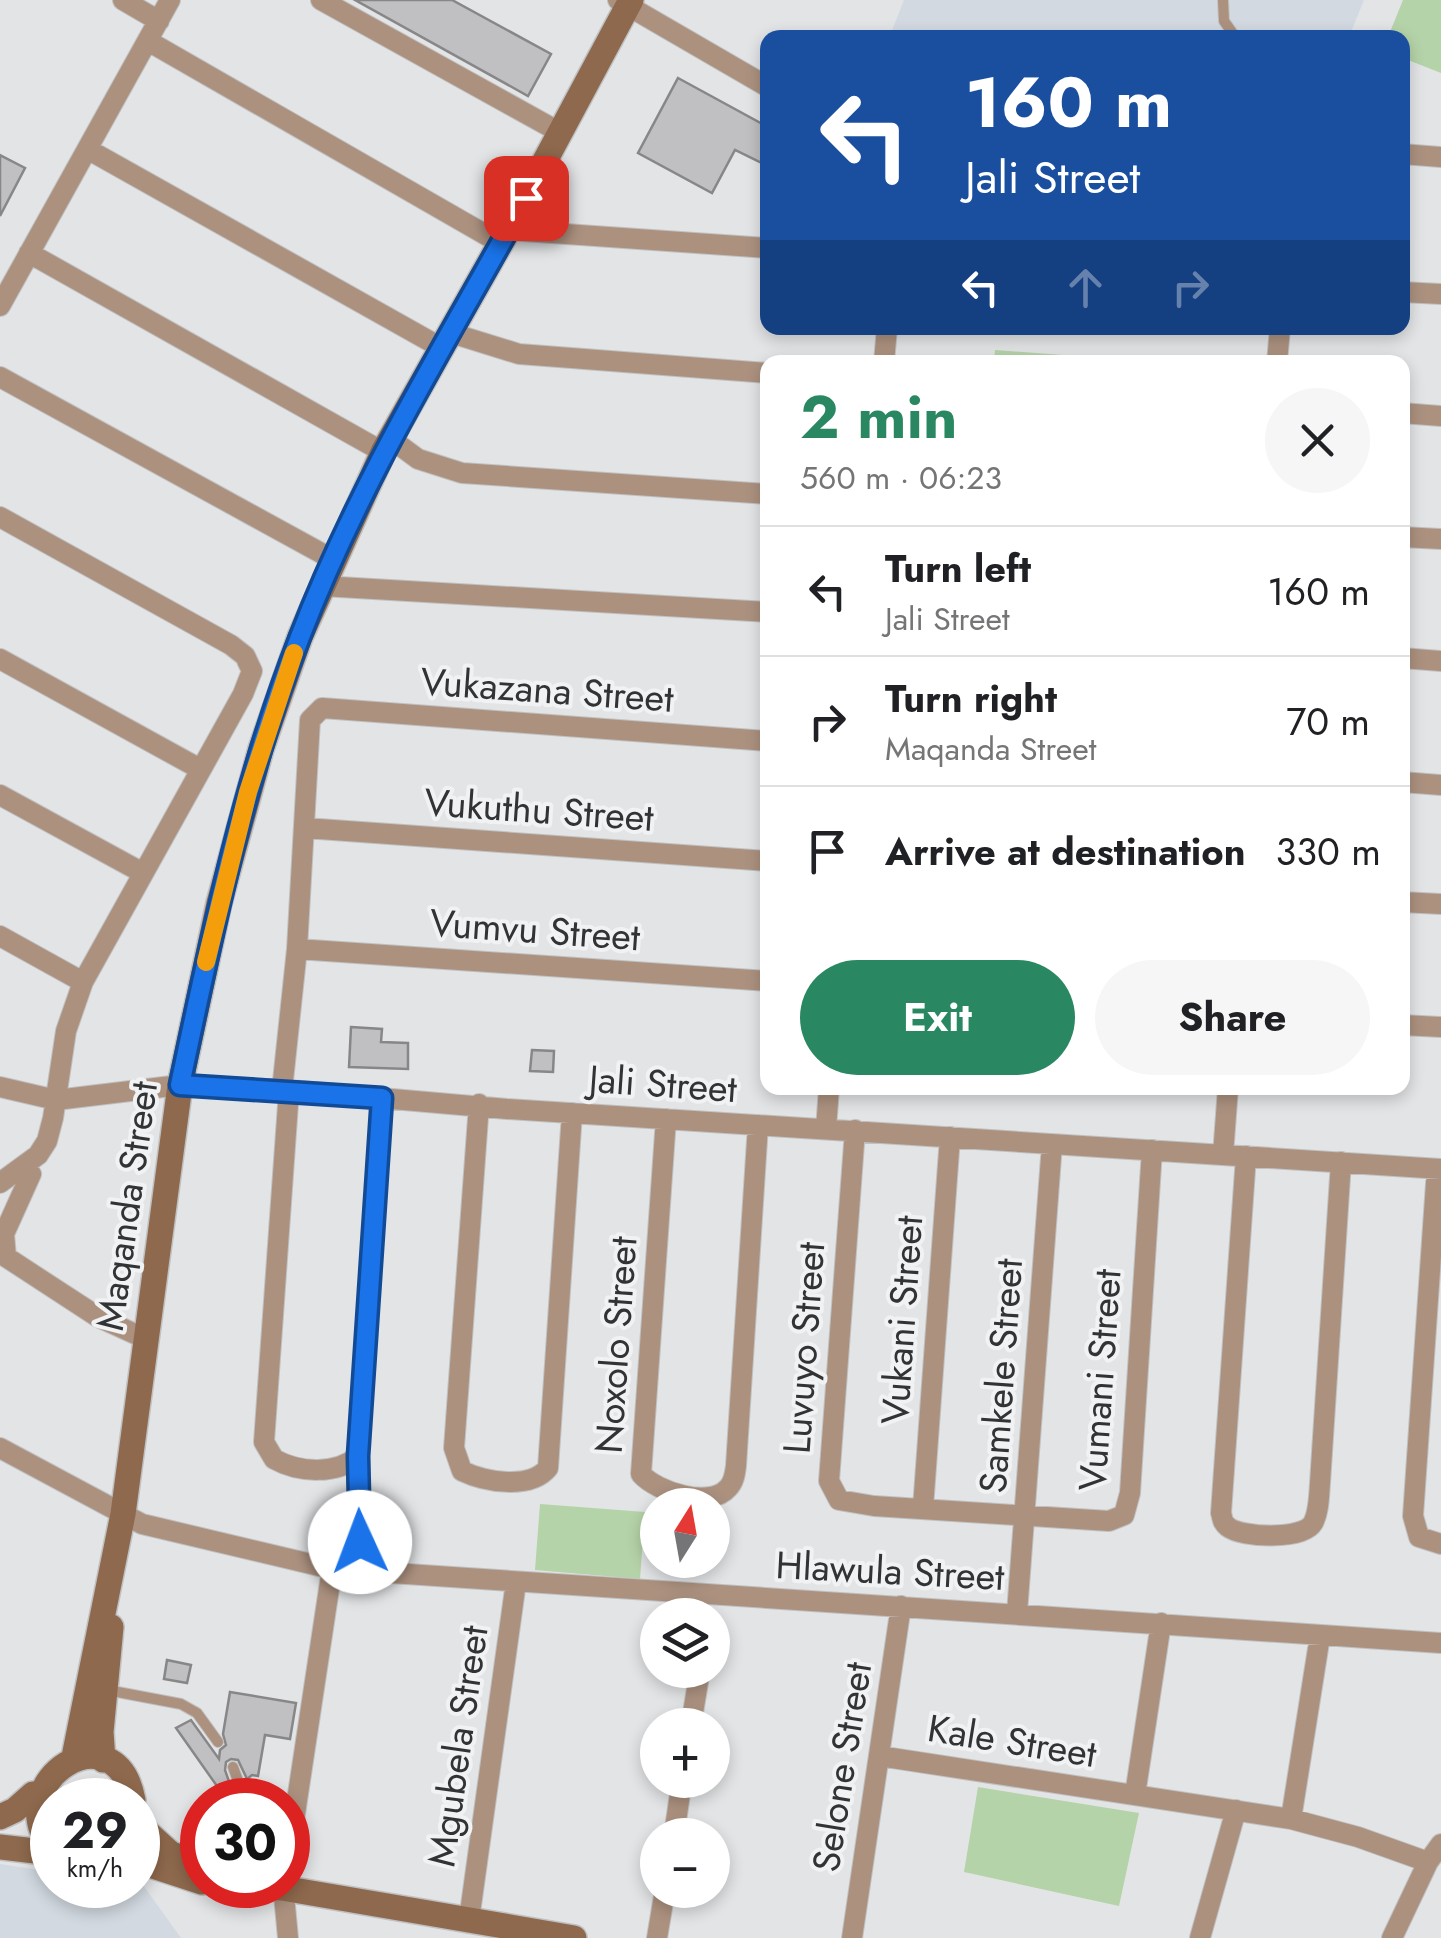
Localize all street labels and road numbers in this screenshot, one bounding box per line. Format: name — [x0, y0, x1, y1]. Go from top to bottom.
street label: Vukazana Street — [419, 653, 675, 726]
street label: Vukuthu Street — [423, 774, 656, 845]
street label: Vumvu Street — [428, 895, 642, 964]
street label: Jali Street — [582, 1051, 739, 1116]
street label: Maqanda Street — [82, 1078, 171, 1334]
street label: Vukani Street — [867, 1214, 936, 1426]
street label: Noxolo Street — [580, 1235, 651, 1455]
street label: Luvuyo Street — [769, 1240, 838, 1456]
street label: Samkele Street — [965, 1257, 1036, 1495]
street label: Vumani Street — [1064, 1267, 1135, 1493]
street label: Hlawula Street — [774, 1537, 1006, 1604]
street label: Mgubela Street — [413, 1622, 502, 1870]
street label: Selone Street — [798, 1658, 885, 1876]
street label: Kale Street — [924, 1700, 1100, 1781]

